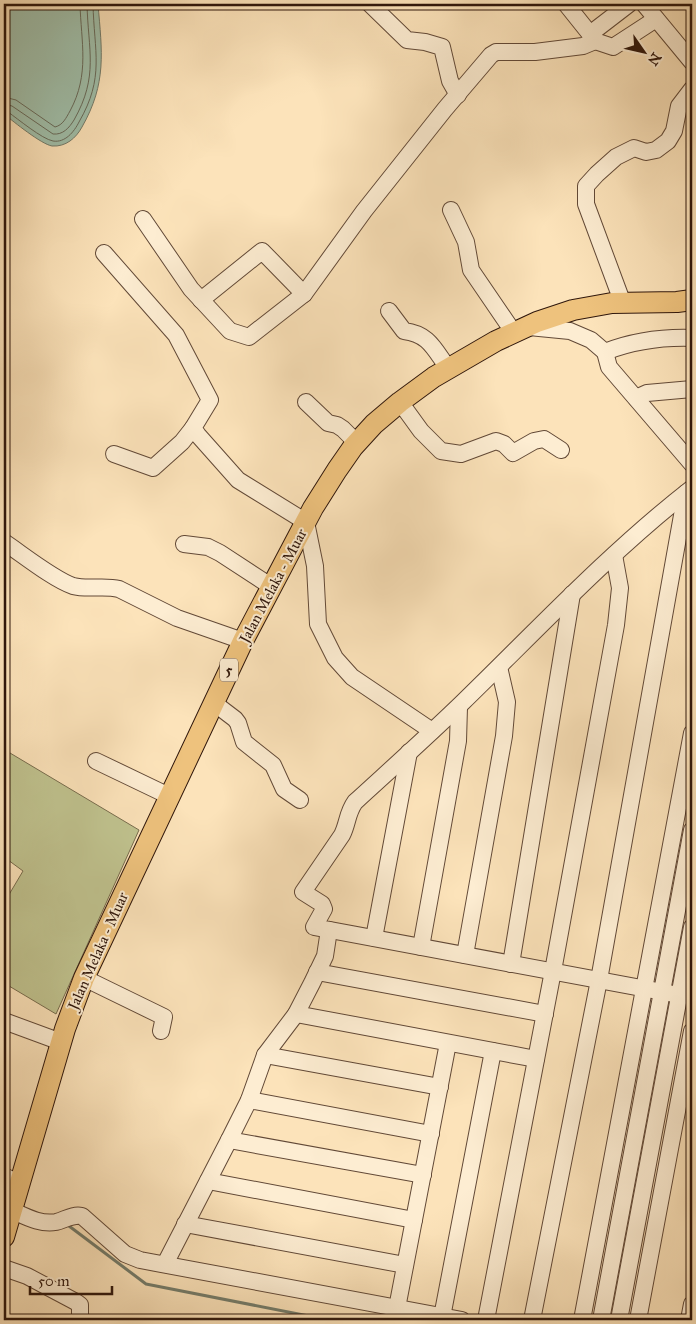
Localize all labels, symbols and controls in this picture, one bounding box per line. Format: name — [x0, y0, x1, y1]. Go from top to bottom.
north arrow — [618, 28, 668, 78]
text: N — [644, 49, 665, 69]
street label: Jalan Melaka - Muar — [234, 525, 312, 648]
road number: 5 — [220, 658, 238, 682]
street label: Jalan Melaka - Muar — [63, 889, 133, 1015]
scale bar — [30, 1264, 112, 1296]
text: 50 m — [38, 1272, 70, 1290]

